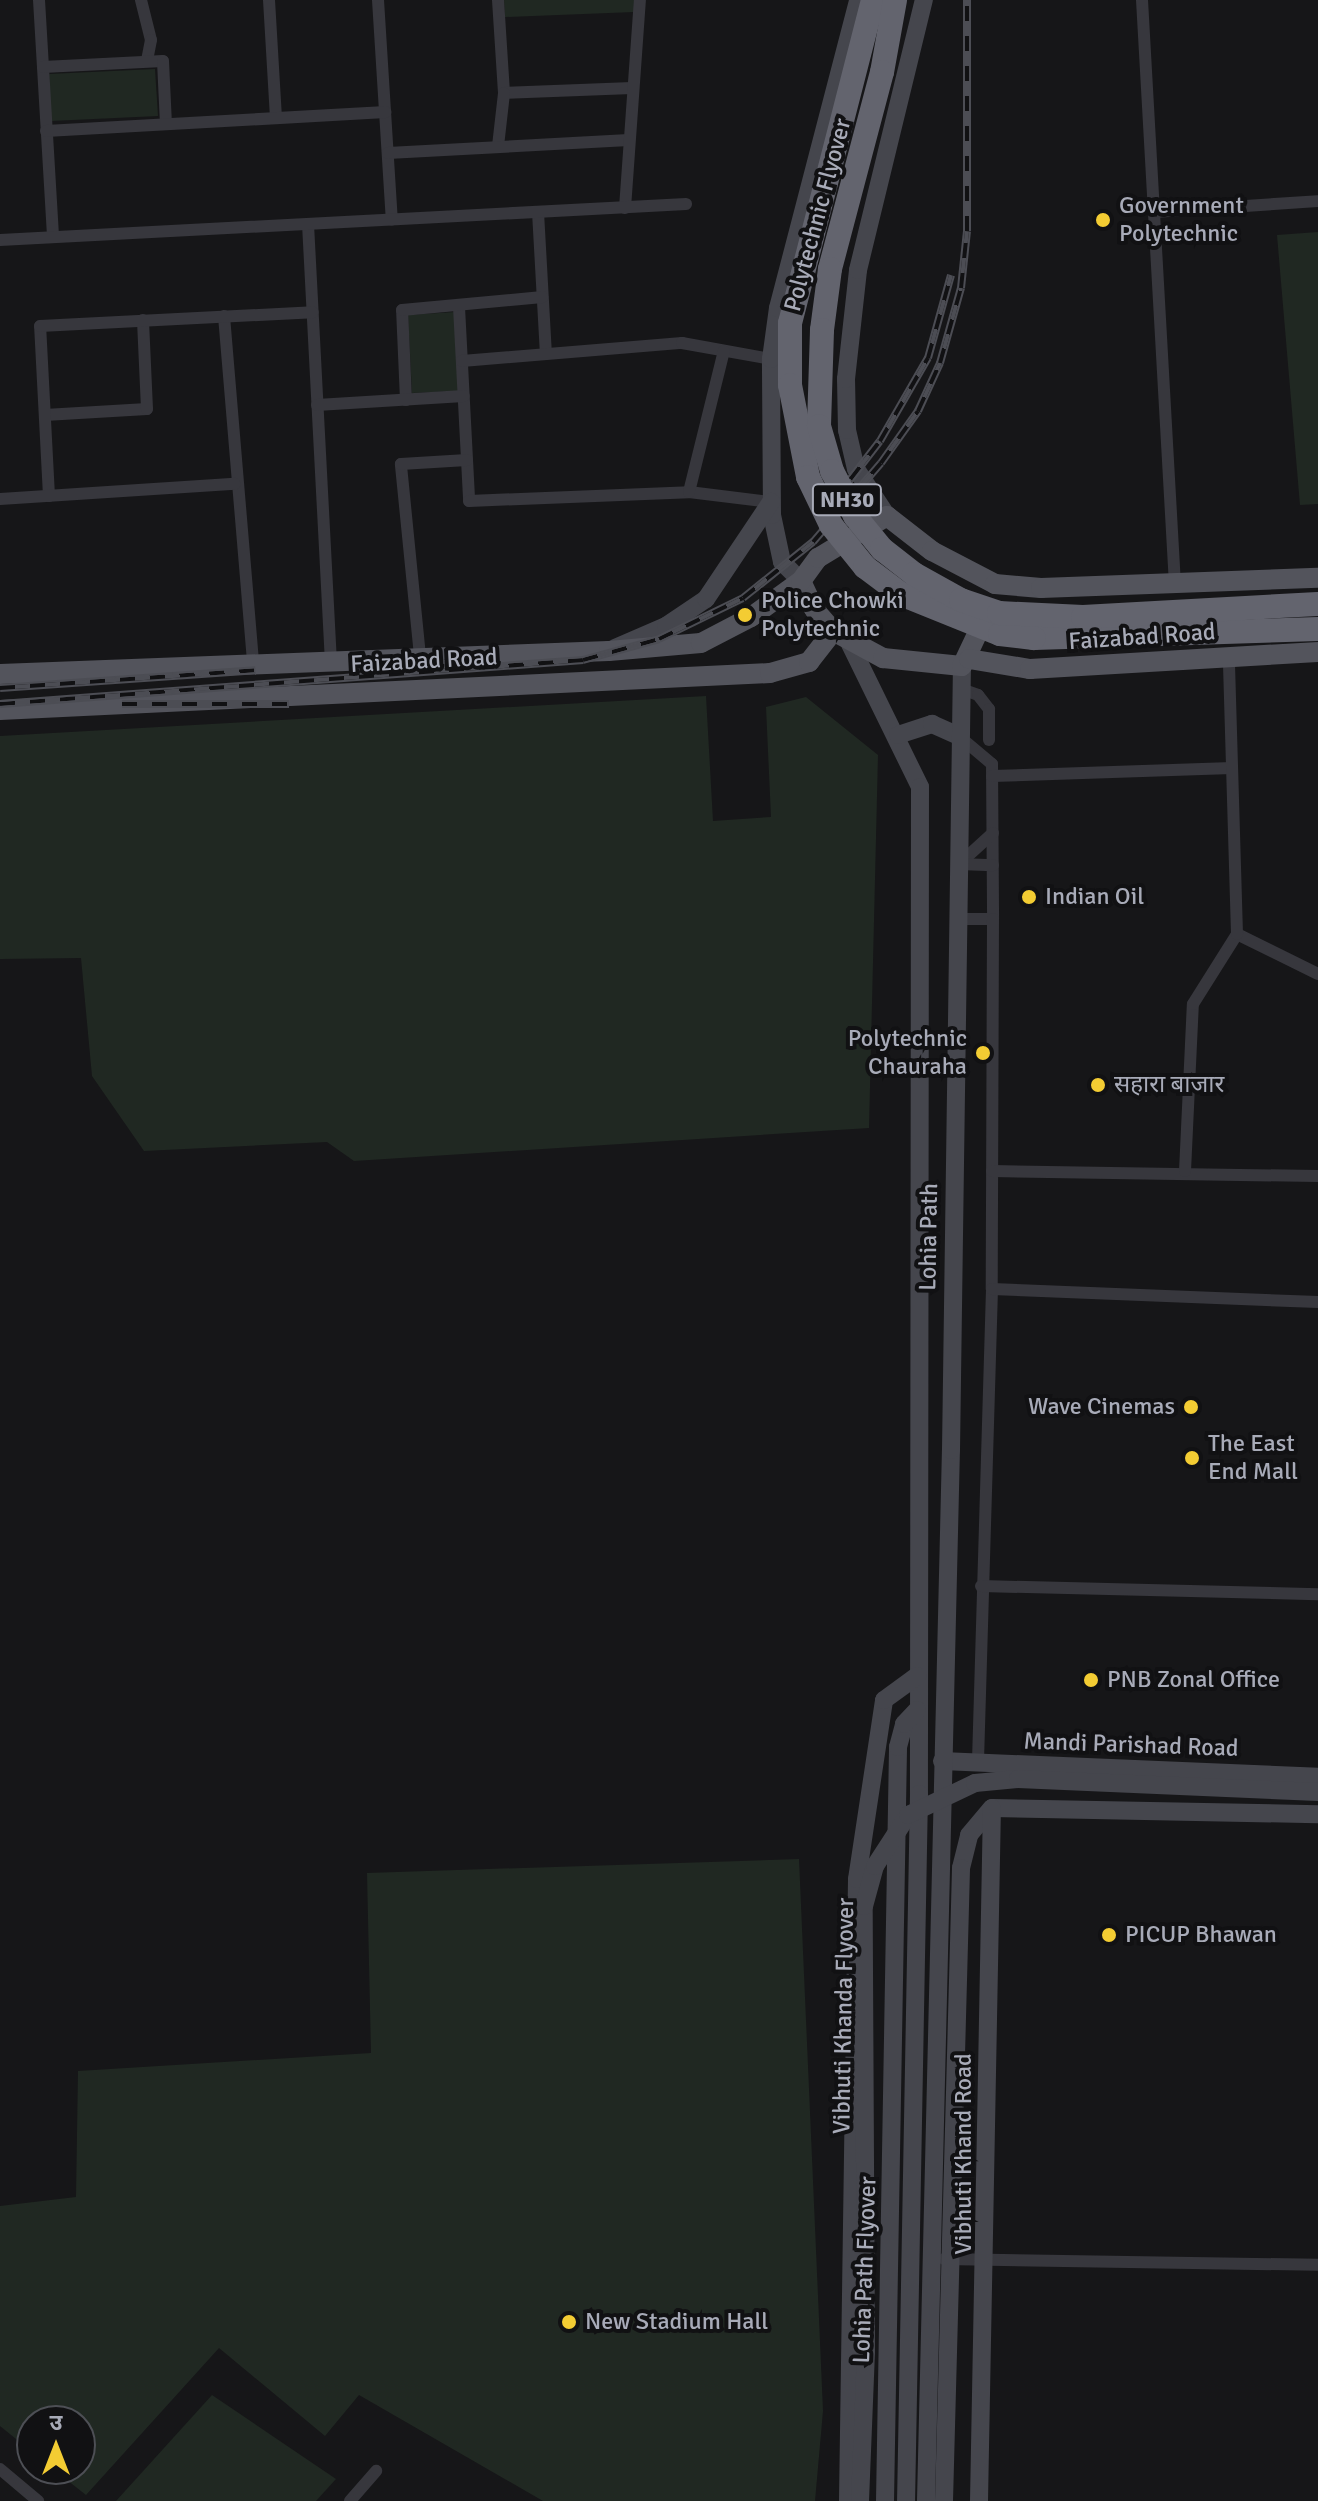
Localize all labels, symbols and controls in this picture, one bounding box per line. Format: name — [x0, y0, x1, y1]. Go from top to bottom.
street label: Polytechnic Flyover — [778, 115, 858, 315]
place label: Government Polytechnic — [1119, 192, 1244, 248]
marker: Government Polytechnic — [1094, 211, 1112, 229]
road number: NH30 — [811, 482, 883, 518]
place label: Police Chowki Polytechnic — [761, 587, 904, 643]
marker: Police Chowki Polytechnic — [736, 606, 754, 624]
street label: Faizabad Road — [1067, 617, 1217, 657]
street label: Faizabad Road — [350, 643, 498, 679]
place label: Indian Oil — [1045, 883, 1144, 911]
marker: Indian Oil — [1020, 888, 1038, 906]
place label: Polytechnic Chauraha — [848, 1025, 967, 1081]
marker: Polytechnic Chauraha — [974, 1044, 992, 1062]
place label: सहारा बाजार — [1114, 1071, 1224, 1099]
marker: सहारा बाजार — [1089, 1076, 1107, 1094]
street label: Lohia Path — [914, 1183, 944, 1291]
place label: Wave Cinemas — [1028, 1393, 1175, 1421]
marker: Wave Cinemas — [1182, 1398, 1200, 1416]
place label: The East End Mall — [1208, 1430, 1298, 1486]
marker: The East End Mall — [1183, 1449, 1201, 1467]
place label: PNB Zonal Office — [1107, 1666, 1280, 1694]
marker: PNB Zonal Office — [1082, 1671, 1100, 1689]
street label: Mandi Parishad Road — [1023, 1727, 1239, 1763]
street label: Vibhuti Khanda Flyover — [828, 1898, 860, 2134]
place label: PICUP Bhawan — [1125, 1921, 1277, 1949]
marker: PICUP Bhawan — [1100, 1926, 1118, 1944]
street label: Vibhuti Khand Road — [950, 2053, 978, 2255]
street label: Lohia Path Flyover — [847, 2176, 883, 2364]
place label: New Stadium Hall — [585, 2308, 768, 2336]
marker: New Stadium Hall — [560, 2313, 578, 2331]
north arrow — [16, 2405, 96, 2485]
text: उ — [50, 2409, 62, 2436]

